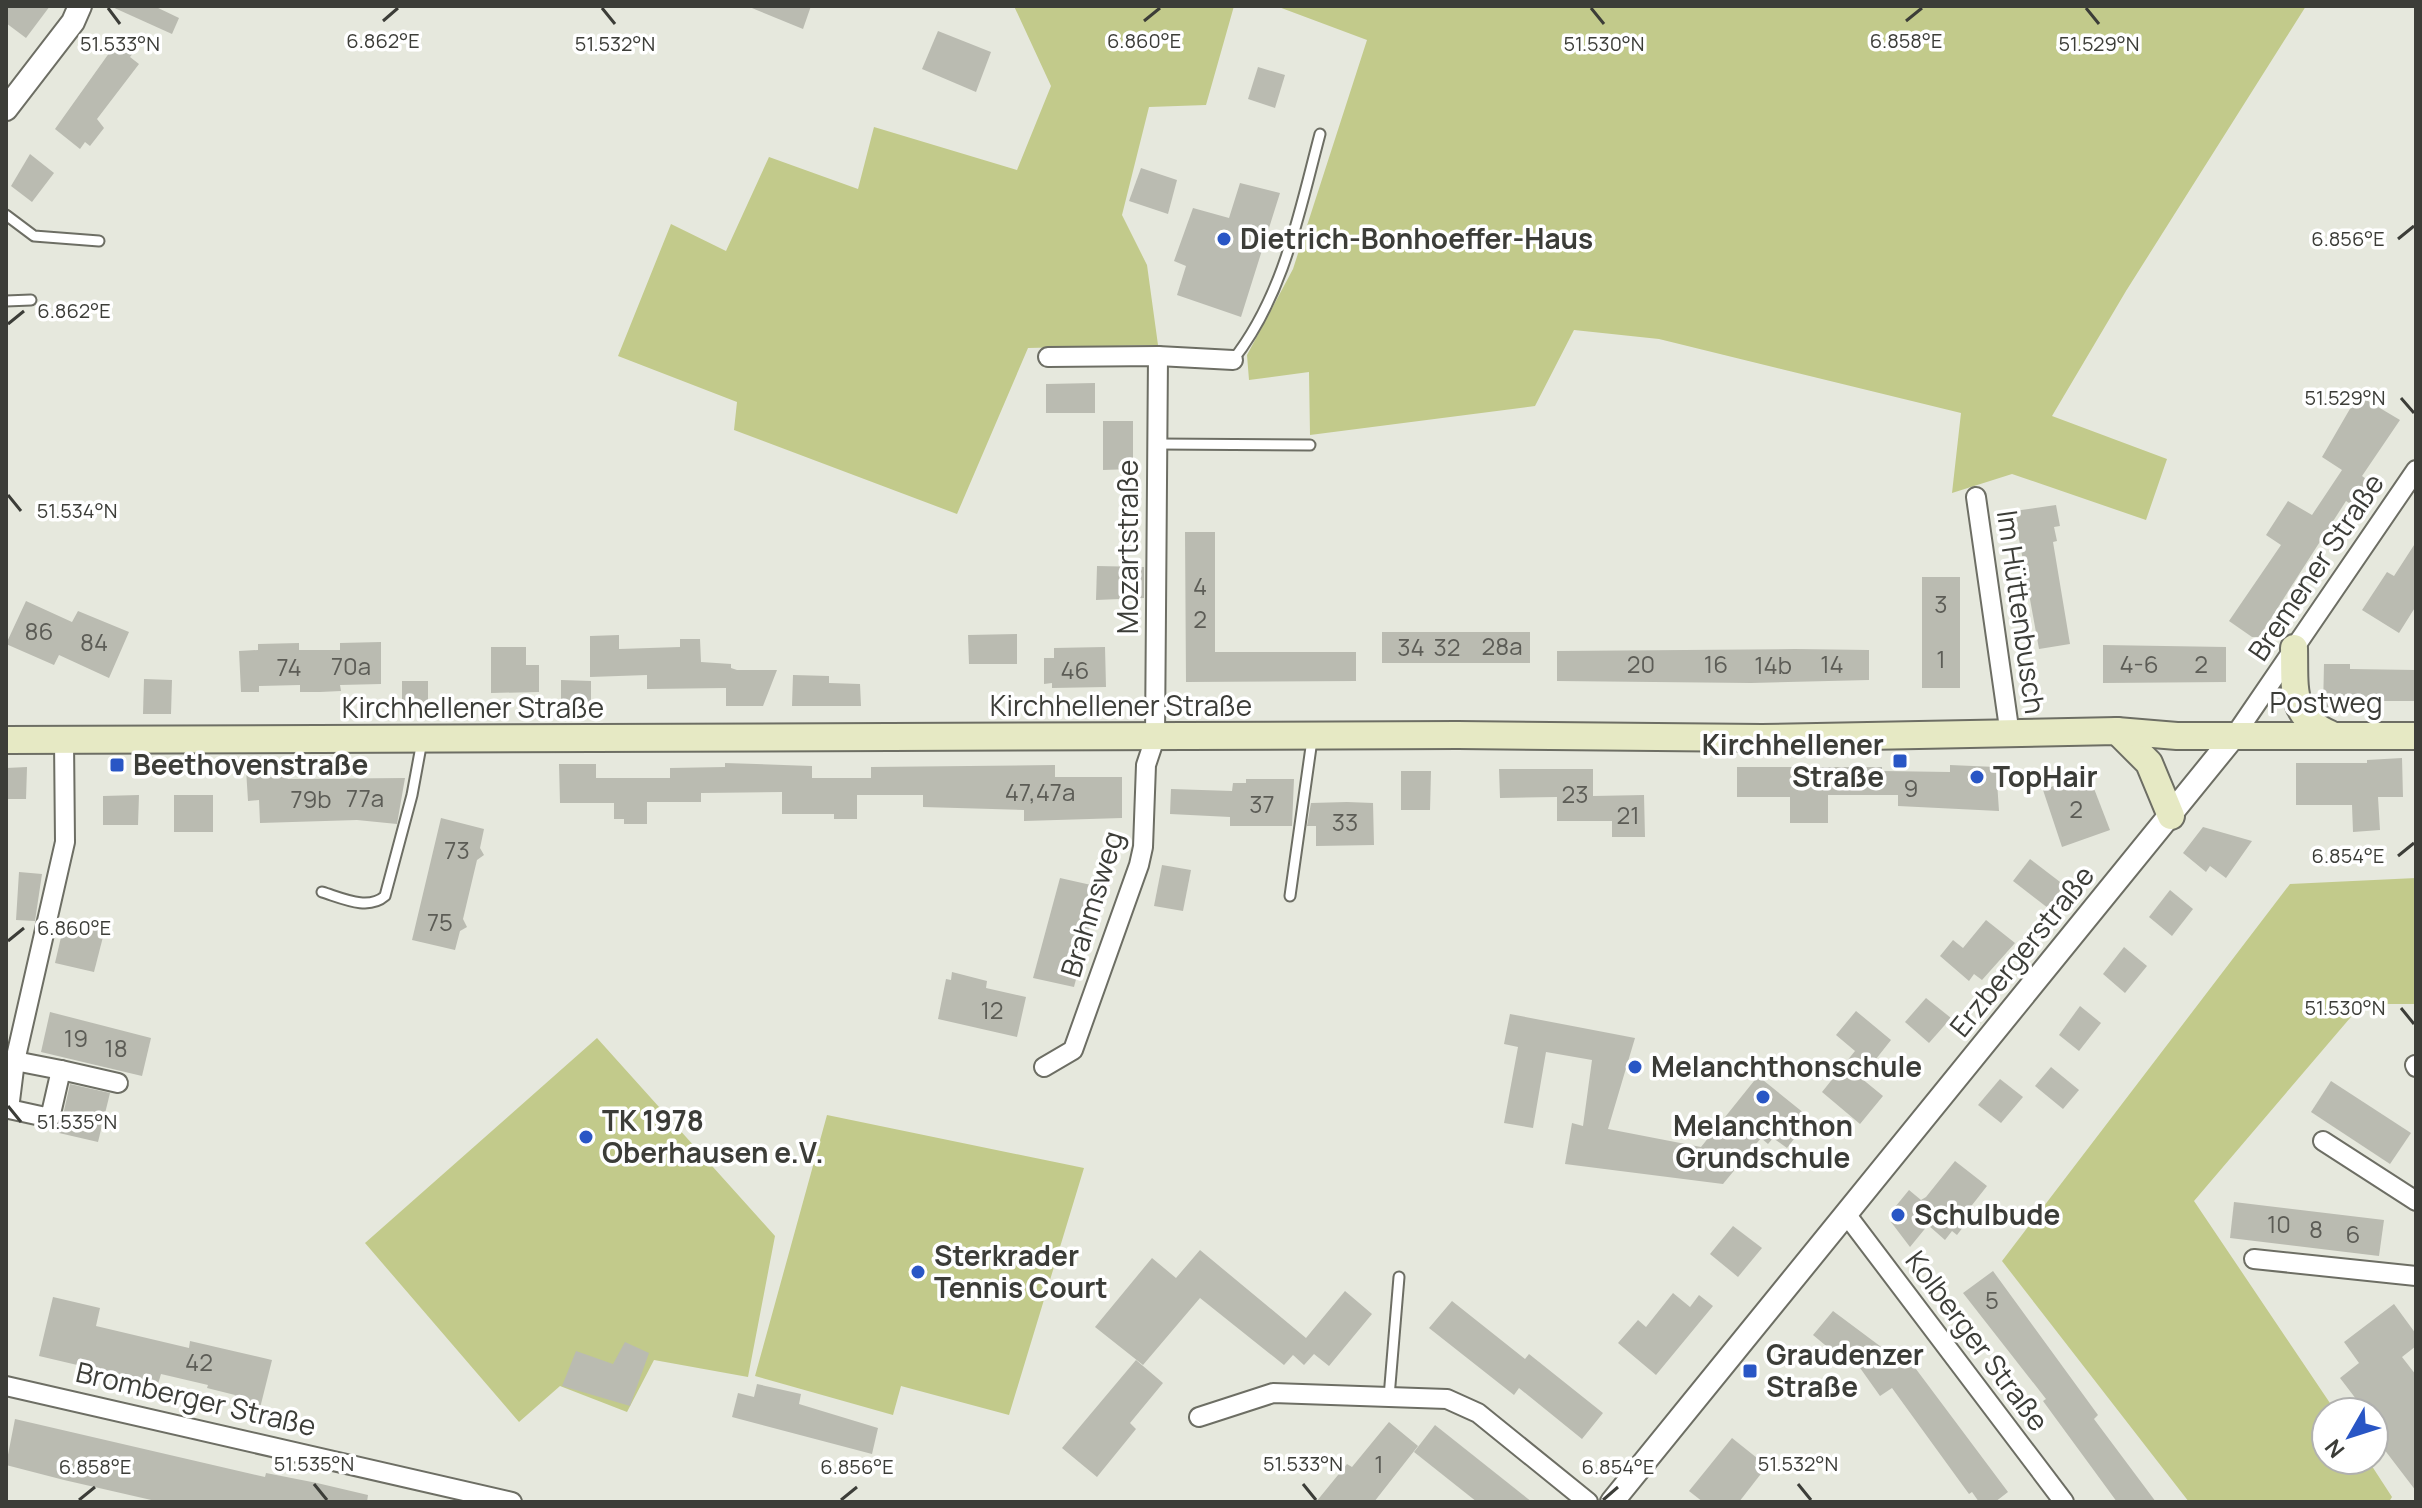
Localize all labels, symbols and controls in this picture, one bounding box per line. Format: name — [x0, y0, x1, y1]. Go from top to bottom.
text: 6.862°E — [346, 27, 420, 54]
text: 6.860°E — [1107, 27, 1181, 54]
text: 6.858°E — [1870, 27, 1942, 54]
text: 51.533°N — [80, 30, 160, 57]
text: 51.532°N — [575, 30, 655, 57]
text: 51.530°N — [1563, 30, 1645, 57]
text: 51.529°N — [2058, 30, 2140, 57]
place label: Dietrich-Bonhoeffer-Haus — [1240, 219, 1593, 257]
text: 6.856°E — [2311, 225, 2385, 252]
marker: Dietrich-Bonhoeffer-Haus — [1215, 230, 1233, 248]
text: 6.862°E — [37, 297, 111, 324]
text: 51.529°N — [2304, 384, 2386, 411]
street label: Mozartstraße — [1108, 460, 1146, 634]
street label: Bremener Straße — [2239, 466, 2392, 667]
text: 51.534°N — [37, 497, 117, 524]
street label: Im Hüttenbusch — [1989, 508, 2055, 716]
house number: 4 — [1193, 569, 1207, 602]
house number: 3 — [1934, 587, 1948, 620]
house number: 2 — [1193, 602, 1207, 635]
house number: 86 — [25, 614, 53, 647]
house number: 84 — [80, 625, 108, 658]
house number: 28a — [1482, 629, 1522, 662]
house number: 34 — [1397, 630, 1425, 663]
house number: 32 — [1434, 630, 1460, 663]
house number: 1 — [1936, 642, 1946, 675]
house number: 20 — [1627, 647, 1655, 680]
house number: 16 — [1704, 647, 1728, 680]
house number: 14 — [1820, 647, 1844, 680]
house number: 4-6 — [2119, 647, 2159, 680]
house number: 2 — [2194, 647, 2208, 680]
house number: 14b — [1754, 648, 1792, 681]
house number: 70a — [331, 649, 371, 682]
house number: 74 — [276, 650, 302, 683]
house number: 46 — [1060, 653, 1090, 686]
street label: Postweg — [2269, 683, 2383, 721]
street label: Kirchhellener Straße — [990, 686, 1252, 724]
street label: Kirchhellener Straße — [342, 688, 604, 726]
place label: Kirchhellener Straße — [1702, 725, 1884, 795]
place label: Beethovenstraße — [133, 745, 368, 783]
marker: Kirchhellener Straße — [1891, 752, 1909, 770]
marker: Beethovenstraße — [108, 756, 126, 774]
place label: TopHair — [1993, 757, 2098, 795]
marker: TopHair — [1968, 768, 1986, 786]
house number: 9 — [1904, 771, 1918, 804]
house number: 47,47a — [1005, 775, 1075, 808]
house number: 23 — [1562, 777, 1588, 810]
house number: 77a — [346, 781, 384, 814]
house number: 79b — [290, 782, 332, 815]
house number: 37 — [1249, 787, 1275, 820]
house number: 2 — [2069, 792, 2083, 825]
house number: 21 — [1616, 798, 1640, 831]
house number: 33 — [1332, 805, 1358, 838]
street label: Brahmsweg — [1051, 826, 1131, 981]
house number: 73 — [444, 833, 470, 866]
text: 6.854°E — [2312, 842, 2384, 869]
street label: Erzbergerstraße — [1940, 857, 2102, 1044]
house number: 75 — [427, 905, 453, 938]
text: 6.860°E — [37, 914, 111, 941]
house number: 12 — [980, 993, 1004, 1026]
text: 51.530°N — [2304, 994, 2386, 1021]
house number: 19 — [64, 1021, 88, 1054]
house number: 18 — [104, 1031, 128, 1064]
place label: Melanchthonschule — [1651, 1047, 1922, 1085]
marker: Melanchthonschule — [1626, 1058, 1644, 1076]
marker: Melanchthon Grundschule — [1754, 1088, 1772, 1106]
place label: TK 1978 Oberhausen e.V. — [602, 1101, 824, 1171]
place label: Melanchthon Grundschule — [1673, 1106, 1853, 1176]
text: 51.535°N — [37, 1108, 117, 1135]
marker: TK 1978 Oberhausen e.V. — [577, 1128, 595, 1146]
place label: Schulbude — [1914, 1195, 2060, 1233]
marker: Schulbude — [1889, 1206, 1907, 1224]
house number: 10 — [2267, 1207, 2291, 1240]
house number: 8 — [2309, 1212, 2323, 1245]
house number: 6 — [2346, 1217, 2360, 1250]
place label: Sterkrader Tennis Court — [934, 1236, 1108, 1306]
street label: Kolberger Straße — [1898, 1243, 2058, 1438]
marker: Sterkrader Tennis Court — [909, 1263, 927, 1281]
house number: 5 — [1985, 1283, 1999, 1316]
place label: Graudenzer Straße — [1766, 1335, 1924, 1405]
house number: 42 — [185, 1345, 213, 1378]
street label: Bromberger Straße — [73, 1352, 320, 1444]
marker: Graudenzer Straße — [1741, 1362, 1759, 1380]
north arrow — [2310, 1396, 2390, 1476]
text: N — [2318, 1433, 2351, 1464]
house number: 1 — [1374, 1447, 1384, 1480]
text: 51.535°N — [274, 1450, 354, 1477]
text: 51.533°N — [1263, 1450, 1343, 1477]
text: 51.532°N — [1758, 1450, 1838, 1477]
text: 6.858°E — [59, 1453, 131, 1480]
text: 6.856°E — [820, 1453, 894, 1480]
text: 6.854°E — [1582, 1453, 1654, 1480]

